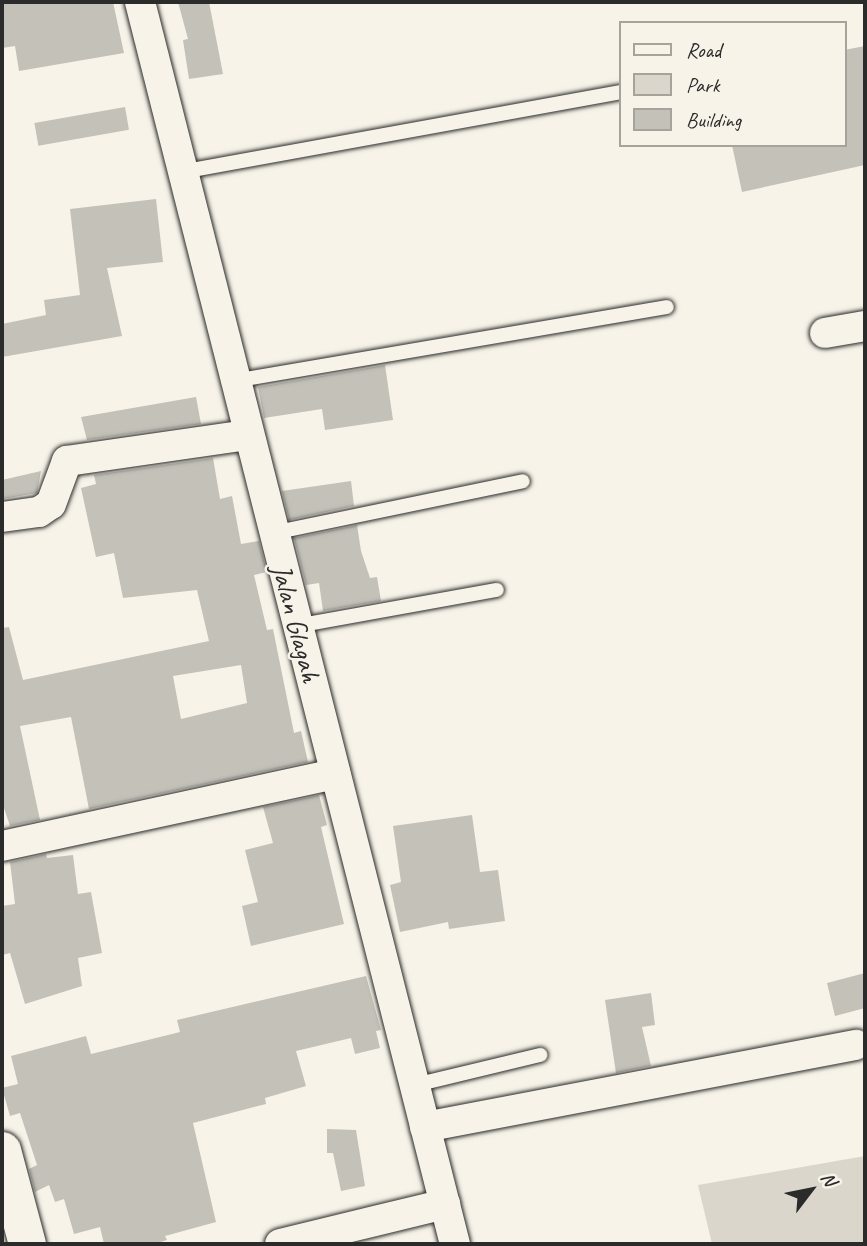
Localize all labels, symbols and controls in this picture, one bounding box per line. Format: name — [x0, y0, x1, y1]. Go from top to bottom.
legend — [618, 21, 846, 147]
text: Road — [686, 37, 721, 63]
text: Park — [686, 72, 719, 98]
text: Building — [686, 107, 741, 133]
street label: Jalan Glagah — [264, 560, 328, 686]
north arrow — [776, 1155, 846, 1225]
text: N — [816, 1168, 842, 1190]

